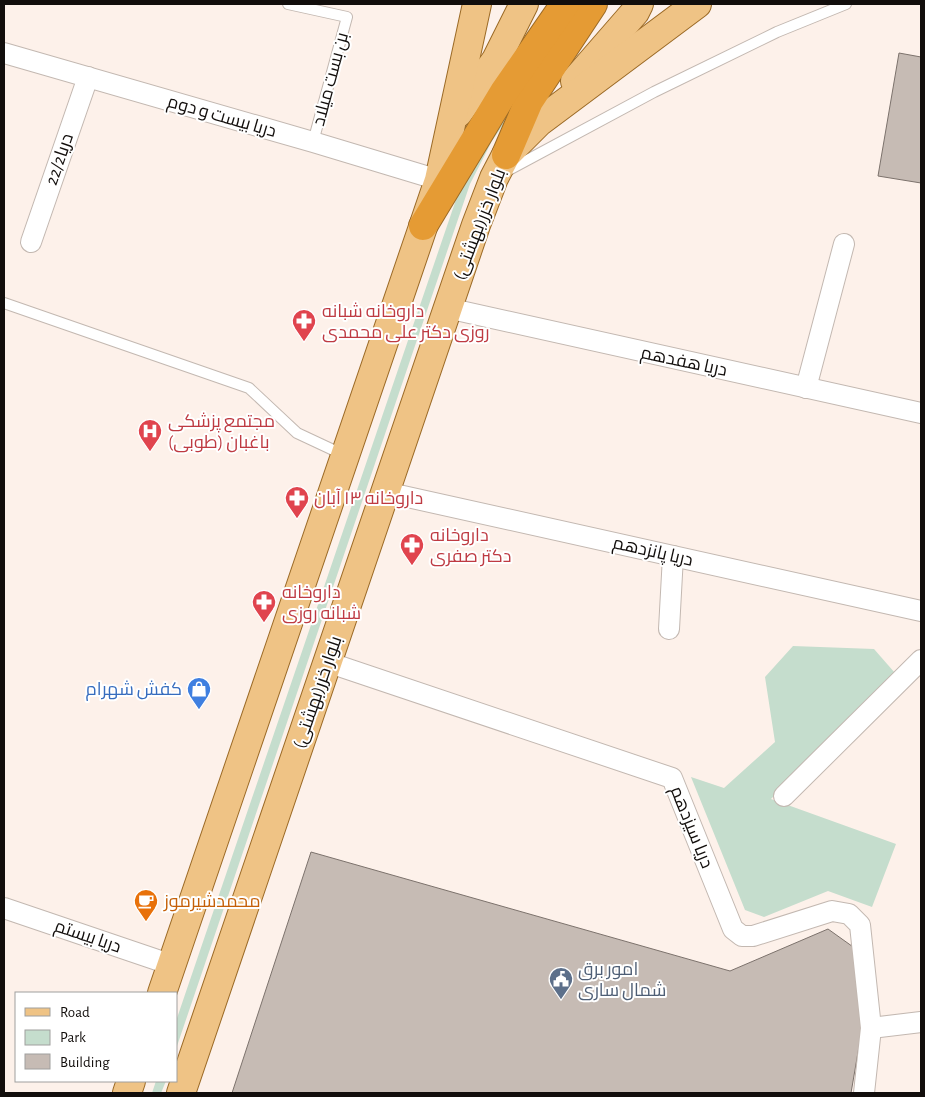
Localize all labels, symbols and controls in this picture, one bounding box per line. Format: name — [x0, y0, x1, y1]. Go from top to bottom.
street label: بن بست میلاد — [310, 31, 353, 128]
street label: دریا بیست و دوم — [165, 93, 278, 143]
street label: دریا22/2 — [43, 131, 78, 188]
street label: بلوار خزر(بهشتی) — [450, 166, 510, 283]
place label: داروخانه شبانه روزی دکتر علی محمدی — [322, 302, 489, 343]
pharmacy icon: داروخانه شبانه روزی دکتر علی محمدی — [291, 308, 317, 342]
street label: دریا هفدهم — [638, 344, 729, 382]
place label: مجتمع پزشکی باغبان (طوبی) — [168, 412, 275, 453]
hospital icon: مجتمع پزشکی باغبان (طوبی) — [137, 418, 163, 452]
pharmacy icon: داروخانه ١٣ آبان — [284, 485, 310, 519]
place label: داروخانه ١٣ آبان — [314, 488, 423, 509]
place label: داروخانه دکتر صفری — [430, 527, 511, 567]
pharmacy icon: داروخانه دکتر صفری — [399, 532, 425, 566]
street label: دریا پانزدهم — [610, 534, 695, 572]
place label: داروخانه شبانه روزی — [282, 584, 361, 624]
pharmacy icon: داروخانه شبانه روزی — [251, 589, 277, 623]
street label: بلوار خزر(بهشتی) — [289, 634, 347, 751]
shop icon: کفش شهرام — [186, 676, 212, 710]
place label: کفش شهرام — [86, 680, 182, 701]
street label: دریا سیزدهم — [665, 784, 716, 872]
cafe icon: محمدشیرموز — [133, 888, 159, 922]
place label: محمدشیرموز — [163, 892, 260, 912]
street label: دریا بیستم — [51, 917, 123, 959]
place label: امور برق شمال ساری — [578, 961, 666, 1001]
public building icon: امور برق شمال ساری — [548, 966, 574, 1000]
legend — [15, 992, 178, 1082]
text: Road — [60, 1005, 90, 1020]
text: Park — [60, 1030, 86, 1045]
text: Building — [60, 1055, 110, 1070]

